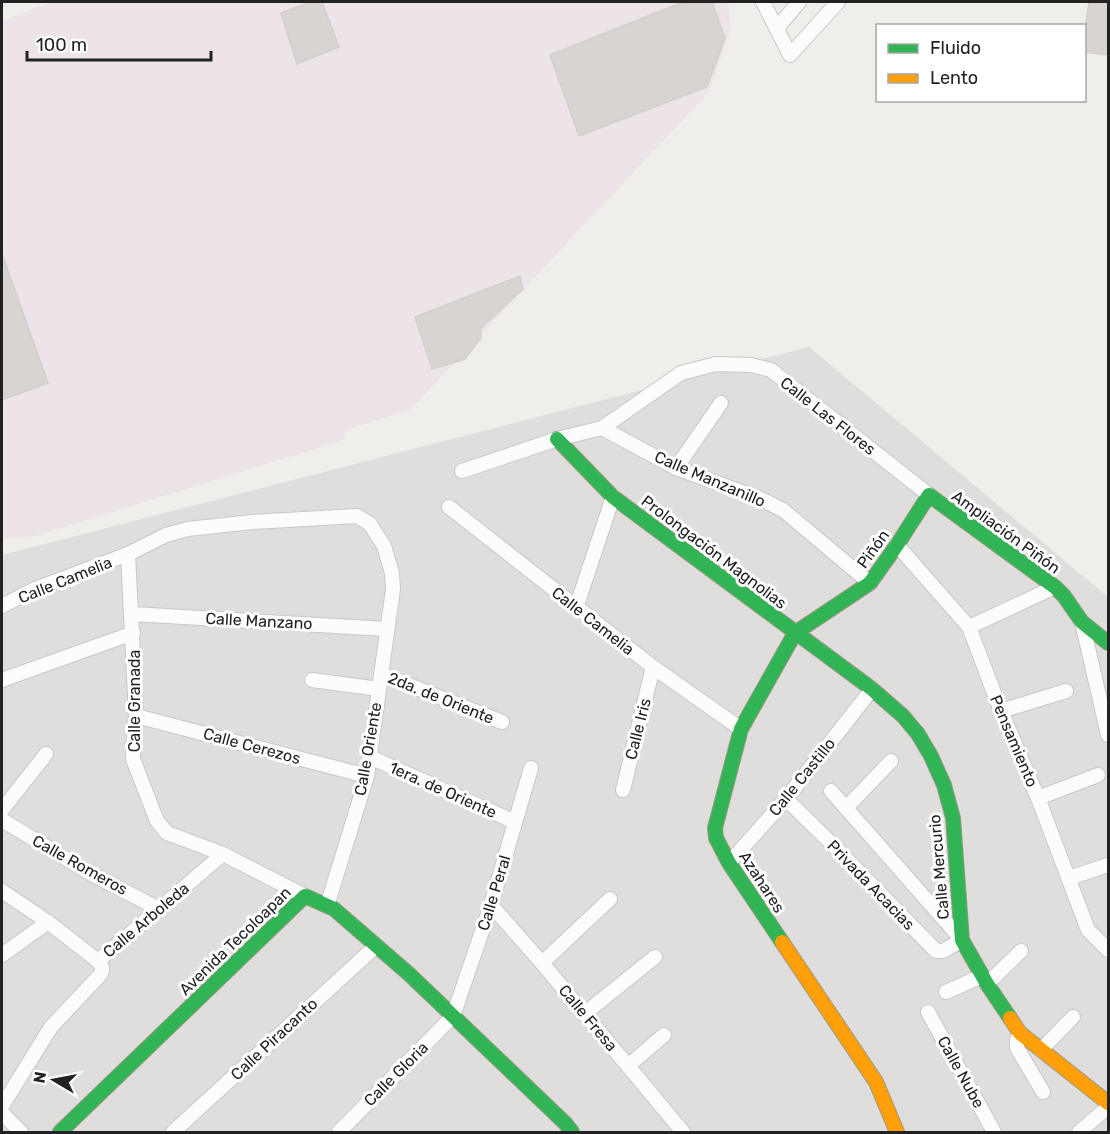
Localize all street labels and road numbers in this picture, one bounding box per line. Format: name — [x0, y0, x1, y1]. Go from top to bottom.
street label: Calle Las Flores — [777, 373, 879, 459]
street label: Calle Manzanillo — [652, 447, 768, 511]
street label: Ampliación Piñón — [948, 486, 1064, 578]
street label: Prolongación Magnolias — [638, 491, 790, 613]
street label: Piñón — [853, 526, 893, 572]
street label: Calle Camelia — [15, 553, 115, 607]
street label: Calle Camelia — [548, 583, 638, 659]
street label: Calle Manzano — [205, 609, 313, 633]
street label: Calle Granada — [125, 650, 144, 752]
street label: 2da. de Oriente — [385, 668, 497, 728]
street label: Pensamiento — [986, 692, 1042, 790]
street label: Calle Iris — [621, 696, 655, 762]
street label: Calle Oriente — [350, 701, 386, 797]
street label: Calle Cerezos — [201, 724, 303, 768]
street label: Calle Castillo — [765, 734, 839, 820]
street label: 1era. de Oriente — [386, 758, 500, 822]
street label: Calle Mercurio — [925, 814, 953, 920]
street label: Calle Romeros — [29, 831, 131, 899]
street label: Privada Acacias — [823, 836, 919, 934]
street label: Azahares — [735, 848, 789, 916]
street label: Calle Peral — [474, 853, 514, 933]
street label: Calle Arboleda — [99, 879, 193, 961]
street label: Avenida Tecoloapan — [175, 883, 295, 999]
street label: Calle Fresa — [555, 981, 621, 1055]
street label: Calle Piracanto — [227, 994, 321, 1084]
street label: Calle Nube — [933, 1033, 989, 1111]
street label: Calle Gloria — [360, 1038, 432, 1110]

